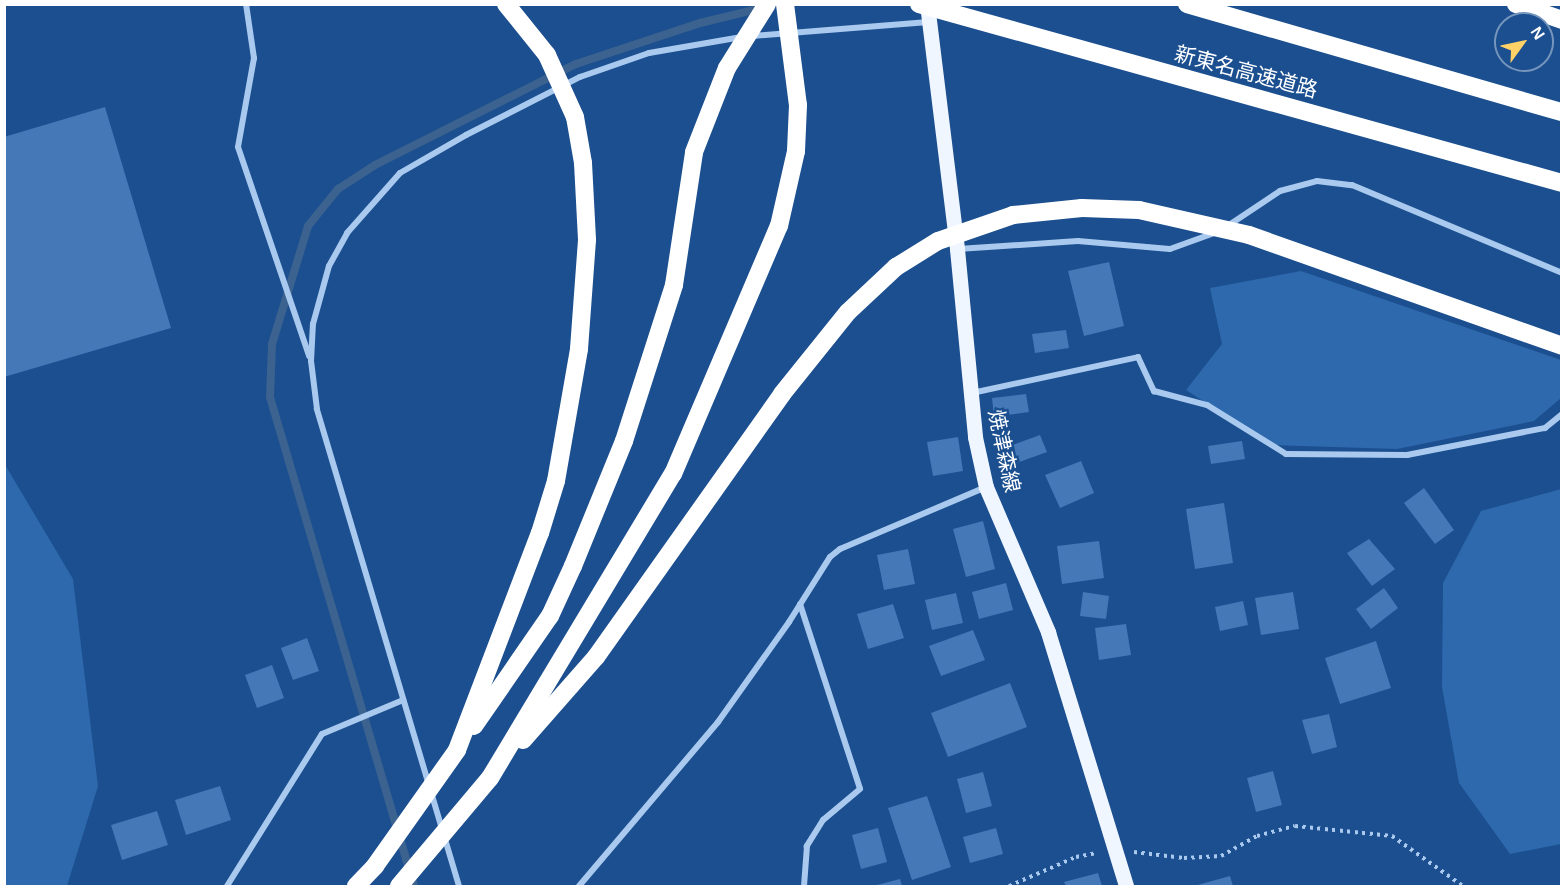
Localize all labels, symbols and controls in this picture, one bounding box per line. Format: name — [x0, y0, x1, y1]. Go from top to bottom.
north arrow — [1494, 12, 1554, 72]
text: N — [1528, 24, 1548, 42]
street label: 新東名高速道路 — [1172, 41, 1320, 103]
street label: 焼津森線 — [983, 407, 1025, 495]

